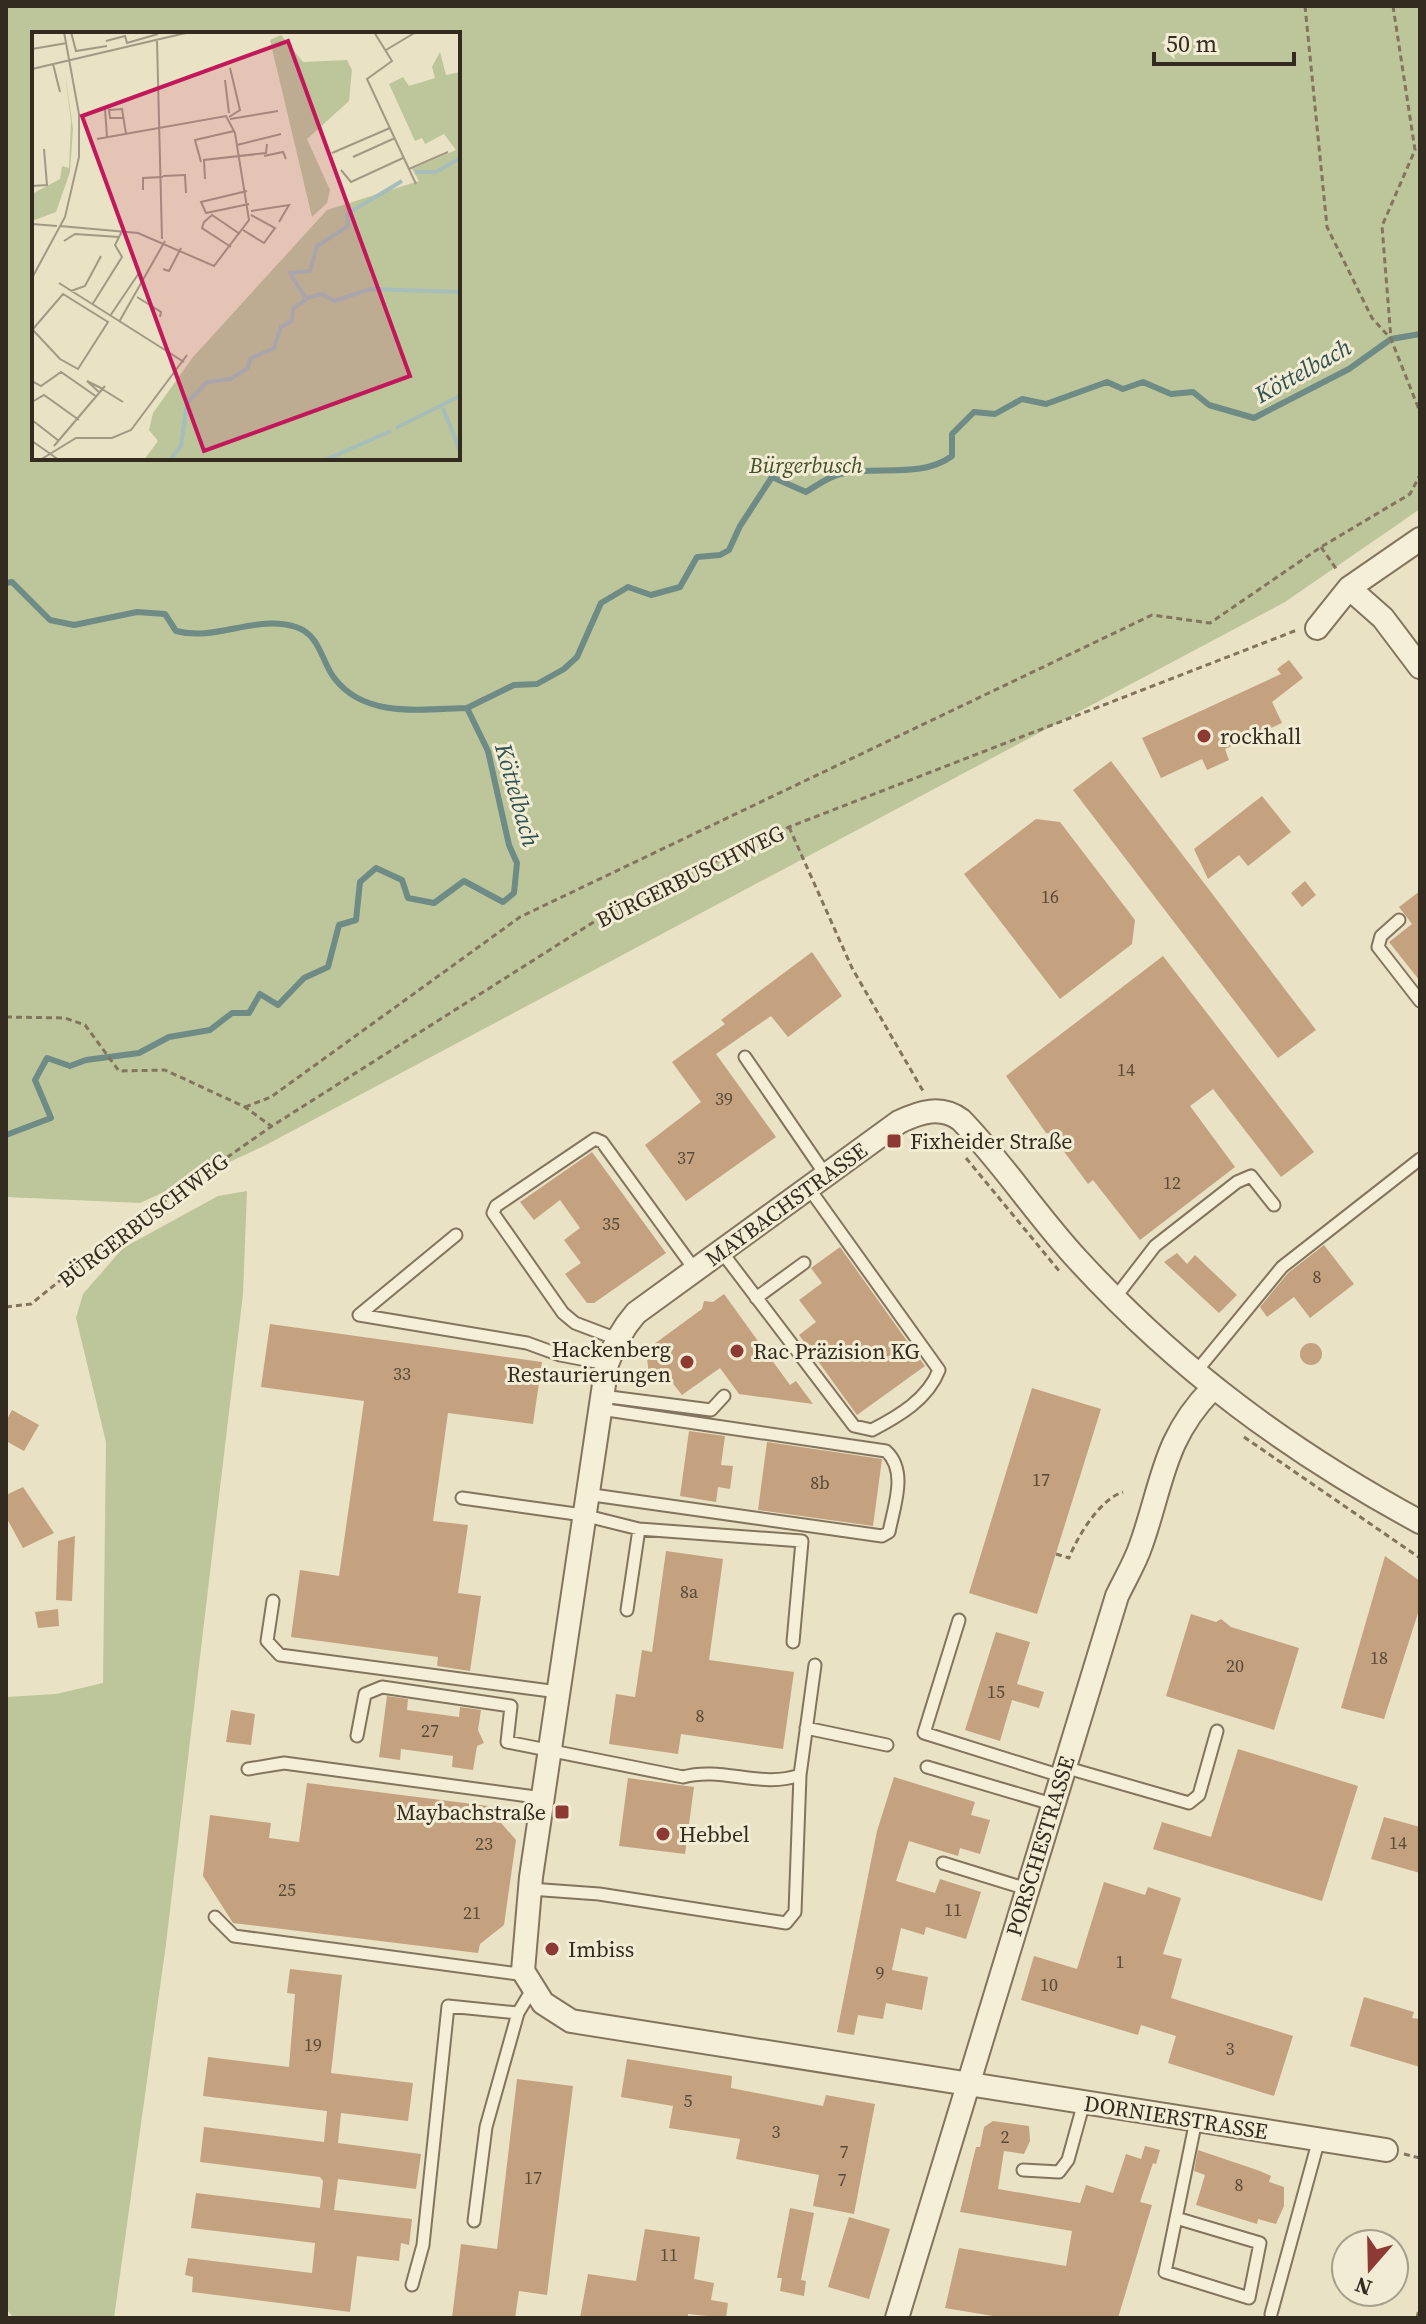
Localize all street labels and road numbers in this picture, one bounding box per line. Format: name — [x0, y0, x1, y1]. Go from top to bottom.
street label: BÜRGERBUSCHWEG — [591, 817, 789, 935]
street label: MAYBACHSTRASSE — [699, 1135, 873, 1273]
street label: BÜRGERBUSCHWEG — [52, 1146, 234, 1294]
street label: PORSCHESTRASSE — [998, 1752, 1082, 1940]
street label: DORNIERSTRASSE — [1082, 2088, 1270, 2146]

